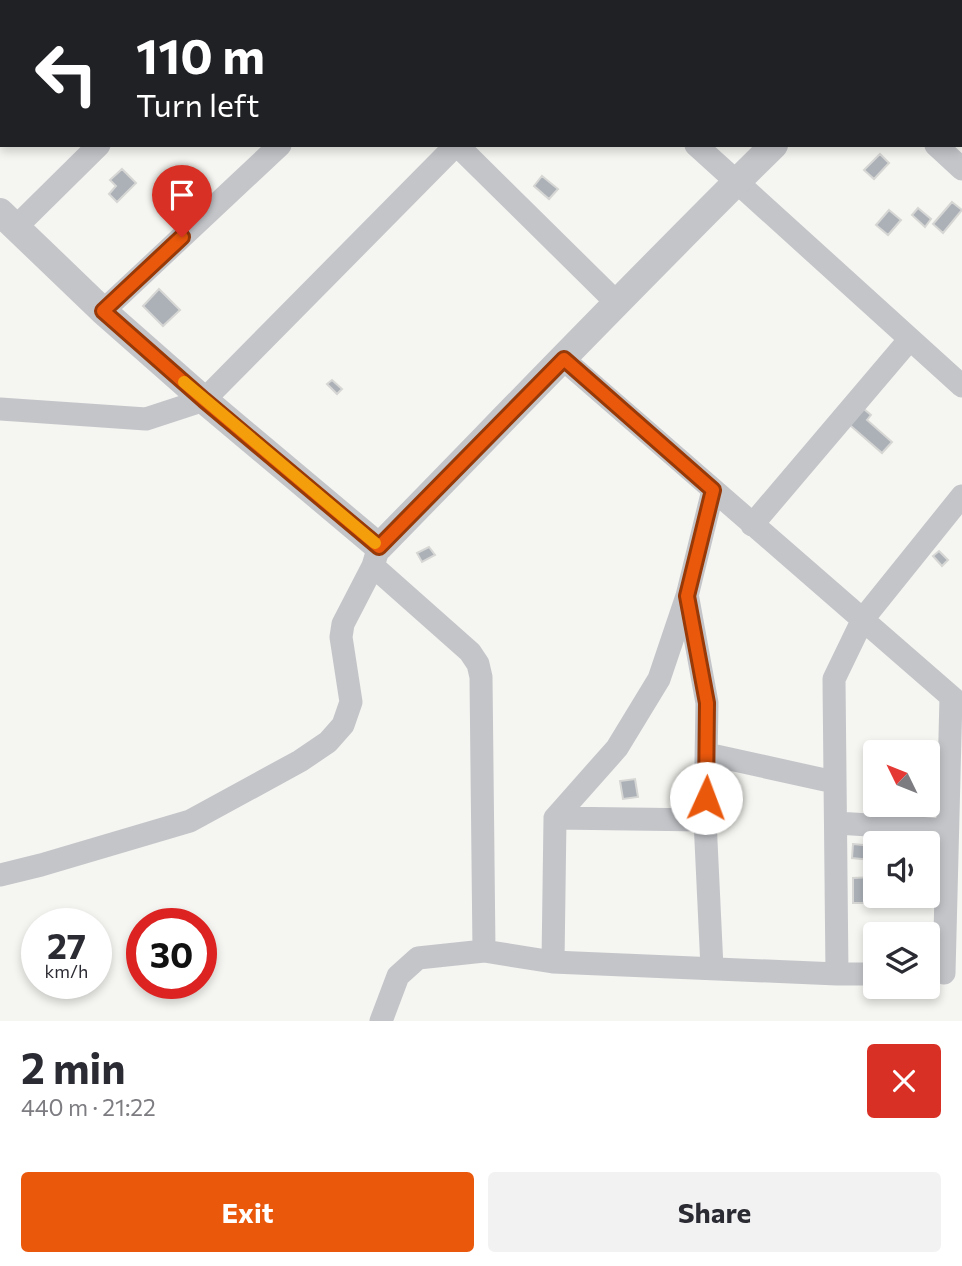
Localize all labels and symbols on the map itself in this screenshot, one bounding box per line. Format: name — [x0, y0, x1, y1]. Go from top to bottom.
pin — [152, 165, 212, 237]
north arrow — [863, 740, 940, 817]
position arrow — [669, 761, 743, 835]
speed limit sign: 30 — [126, 908, 217, 999]

